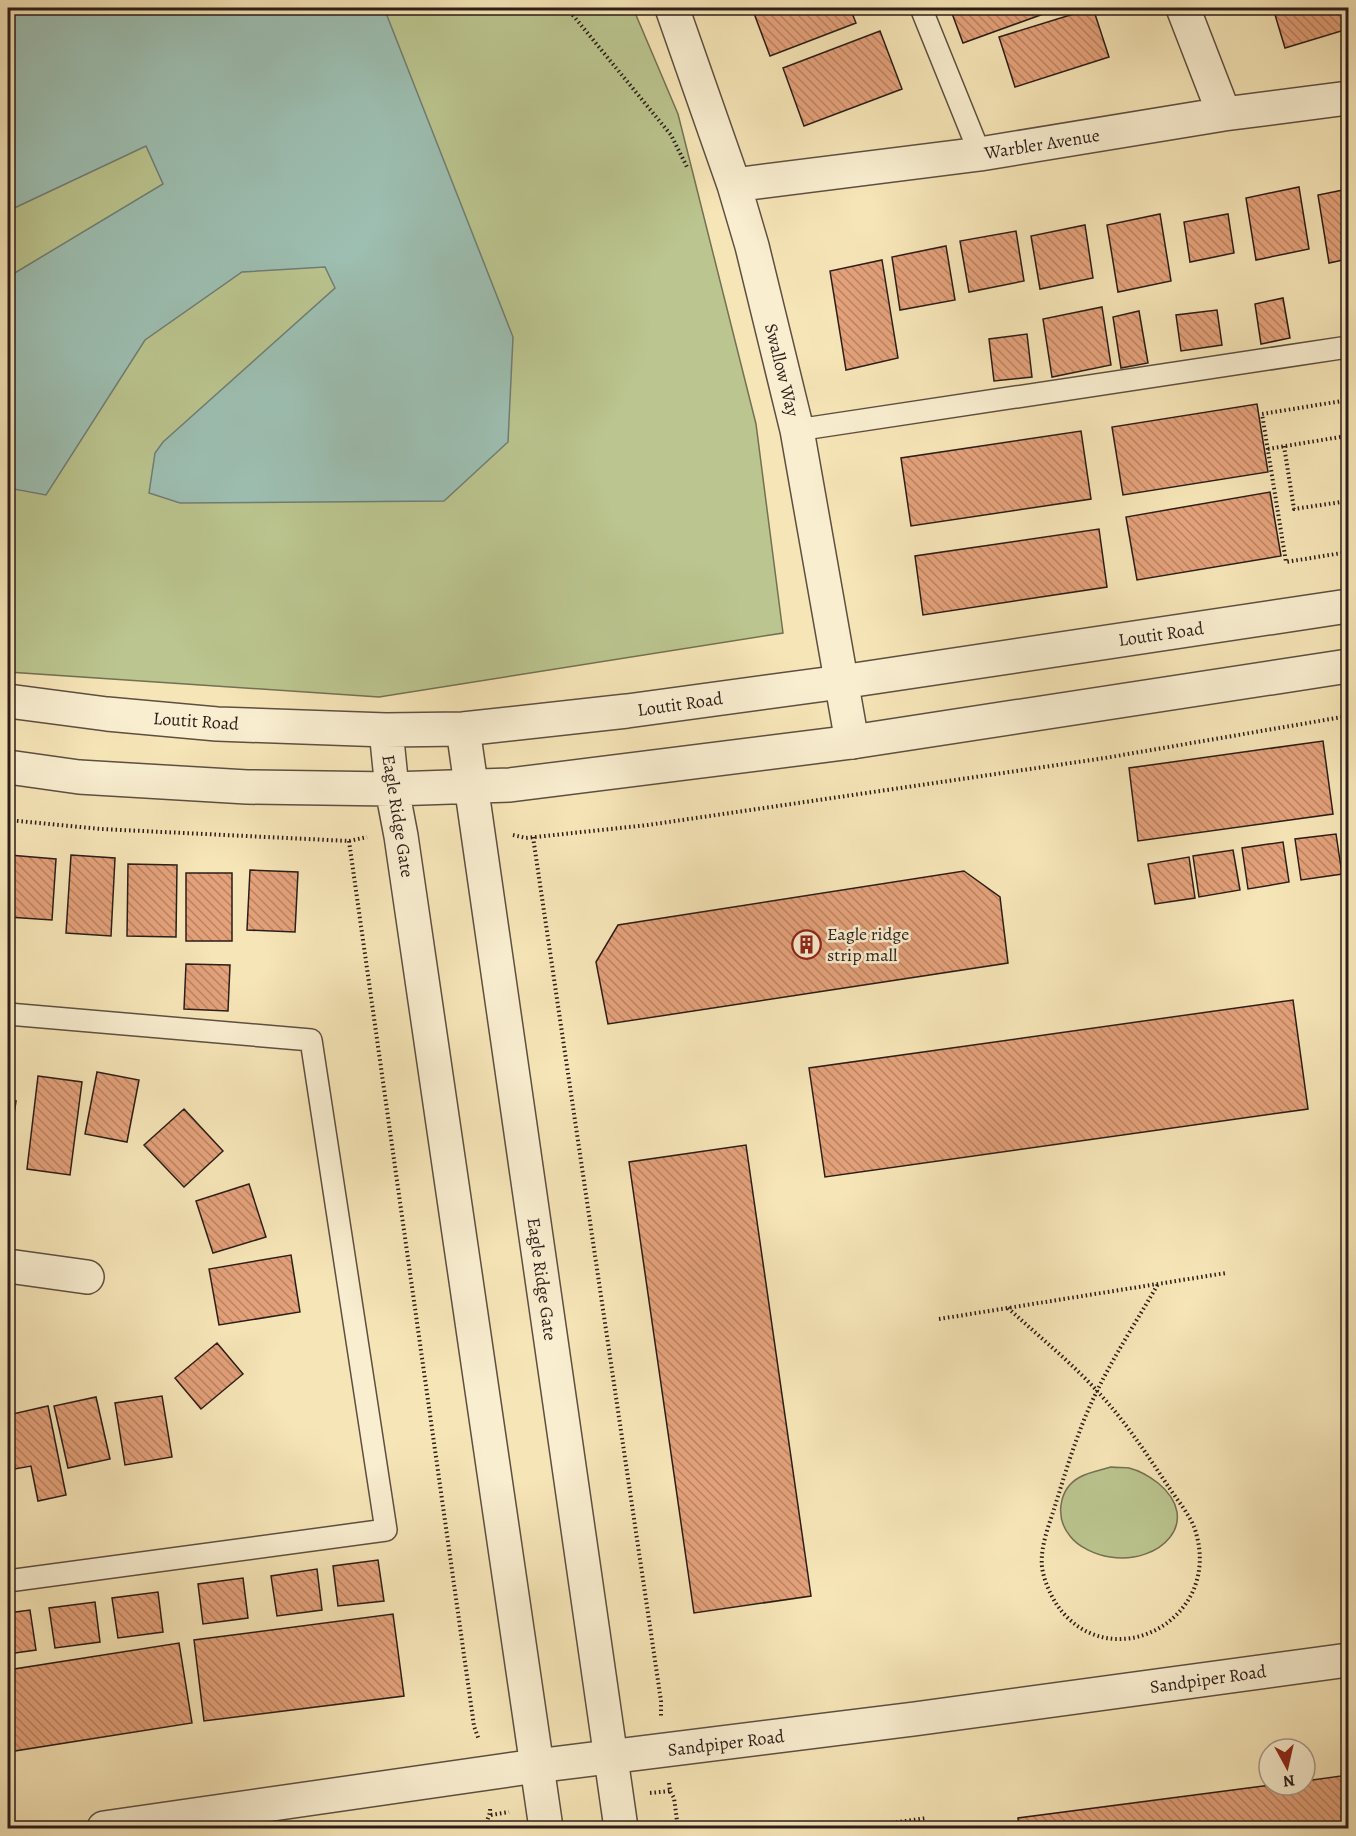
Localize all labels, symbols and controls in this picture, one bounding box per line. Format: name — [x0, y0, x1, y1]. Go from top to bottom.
street label: Warbler Avenue — [982, 123, 1101, 165]
street label: Swallow Way — [759, 321, 805, 420]
street label: Loutit Road — [1117, 616, 1205, 652]
street label: Loutit Road — [636, 686, 724, 722]
street label: Loutit Road — [152, 706, 240, 736]
street label: Eagle Ridge Gate — [376, 753, 420, 879]
place label: Eagle ridge strip mall — [827, 922, 909, 967]
building icon: Eagle ridge strip mall — [790, 928, 822, 960]
street label: Eagle Ridge Gate — [521, 1216, 563, 1342]
street label: Sandpiper Road — [1148, 1659, 1268, 1699]
street label: Sandpiper Road — [666, 1724, 786, 1762]
north arrow — [1257, 1737, 1317, 1797]
text: N — [1281, 1769, 1296, 1793]

